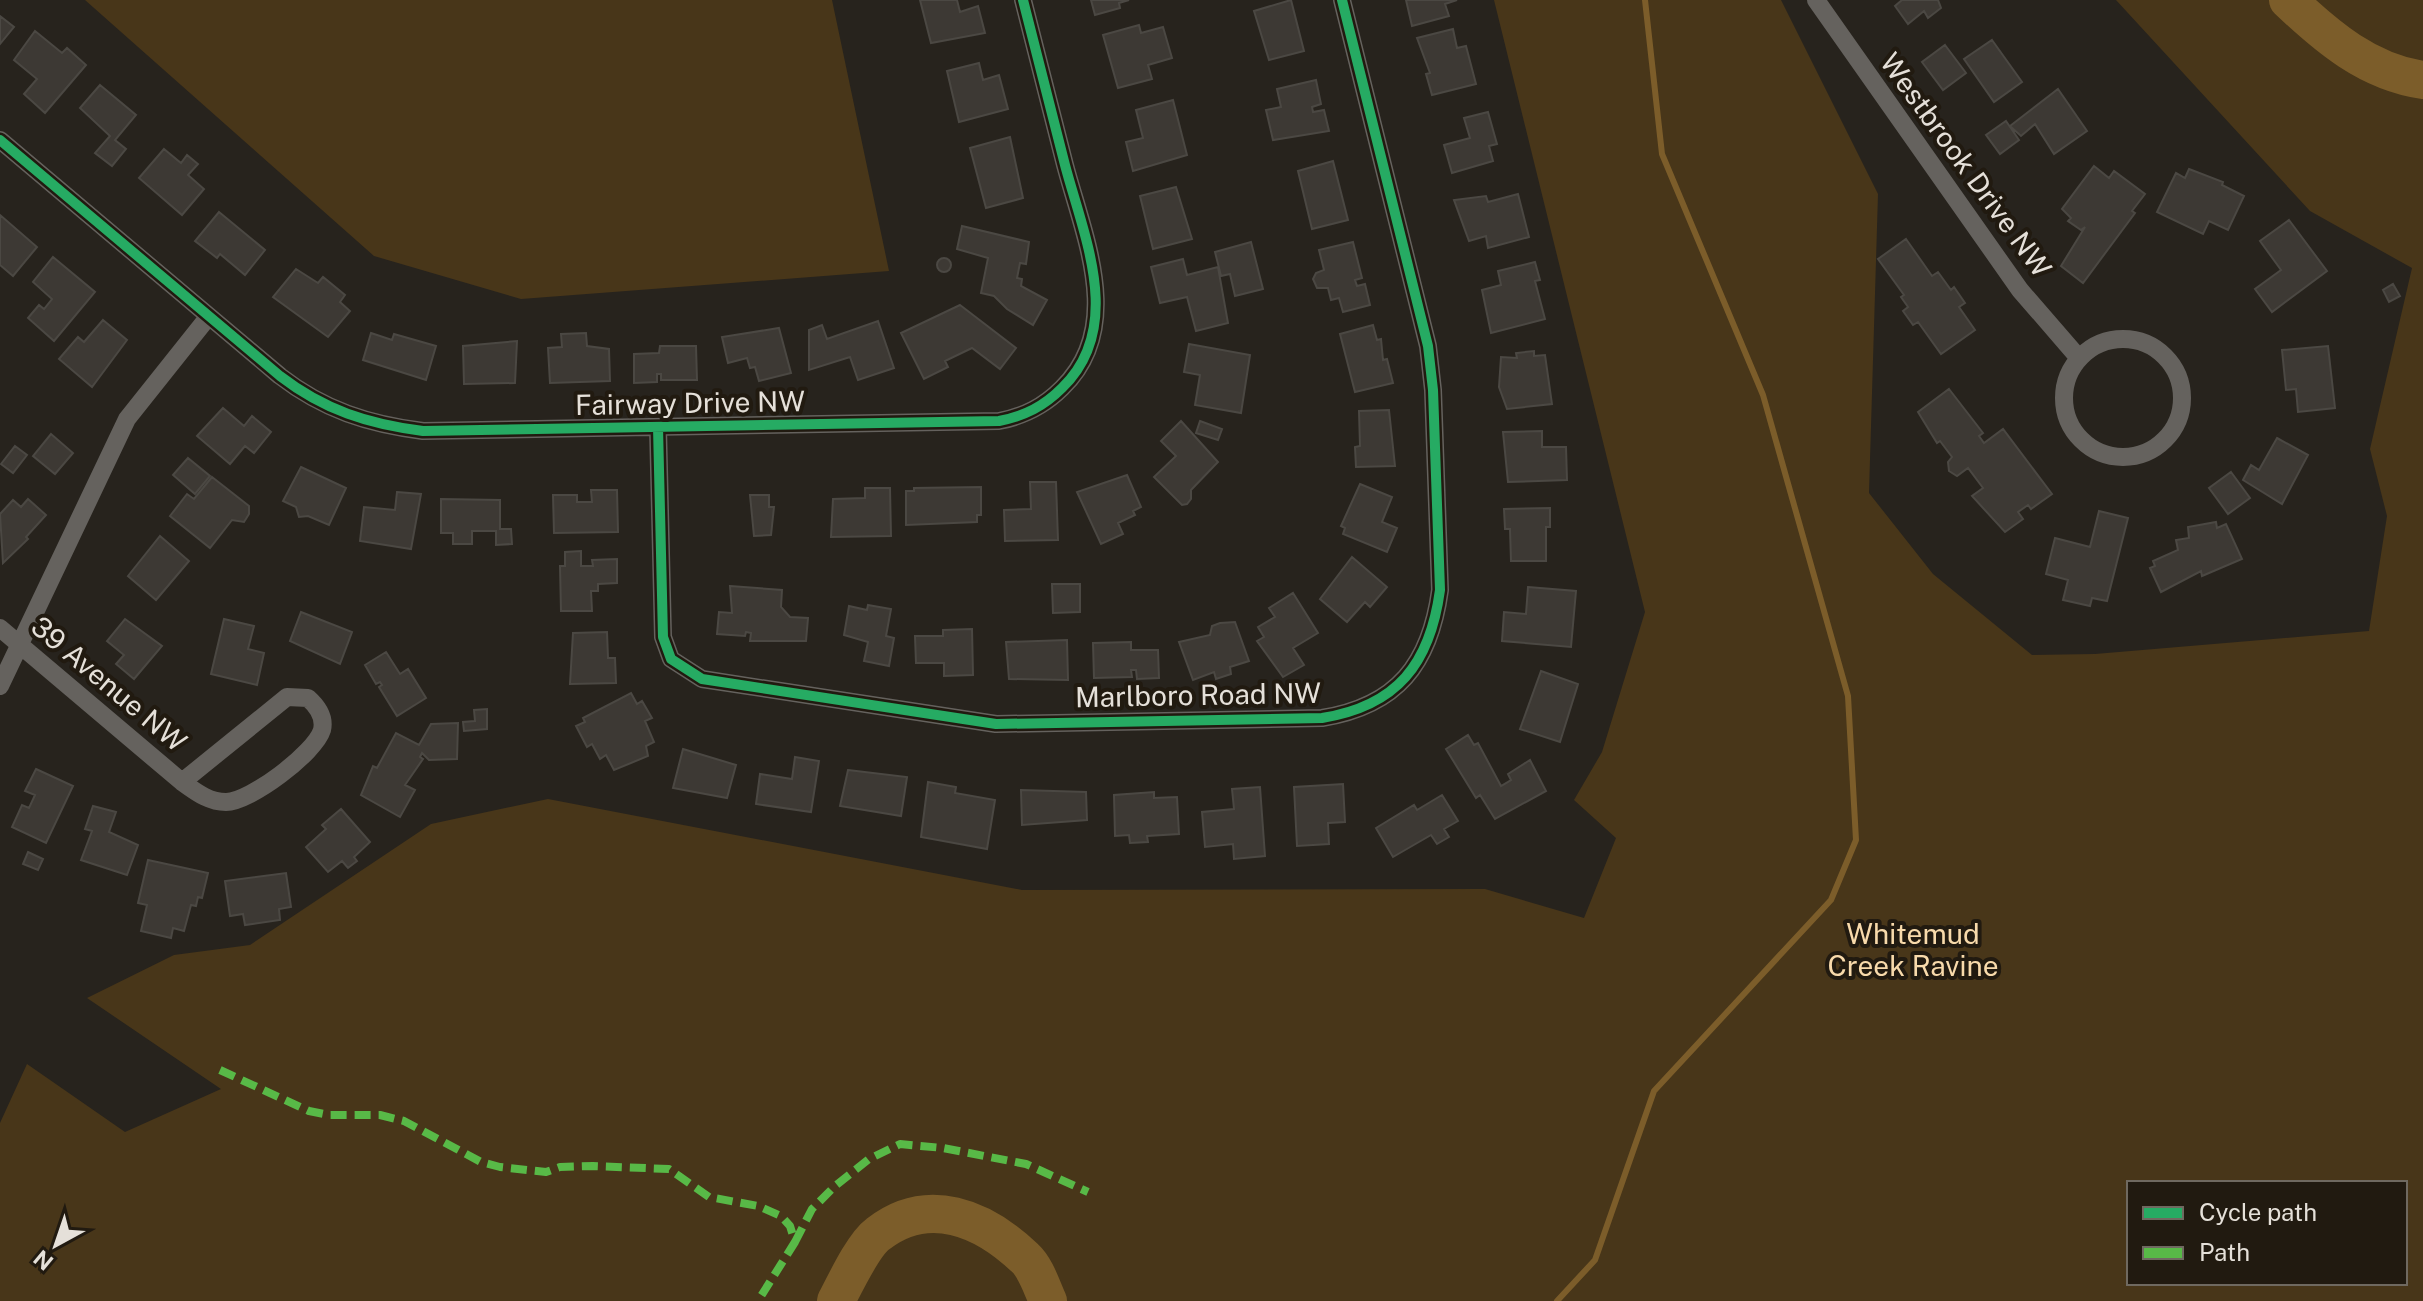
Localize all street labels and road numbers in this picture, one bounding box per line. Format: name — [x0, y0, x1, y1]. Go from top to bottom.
street label: Westbrook Drive NW — [1874, 46, 2059, 283]
street label: Fairway Drive NW — [575, 384, 806, 421]
street label: 39 Avenue NW — [25, 609, 194, 758]
street label: Marlboro Road NW — [1075, 676, 1322, 713]

